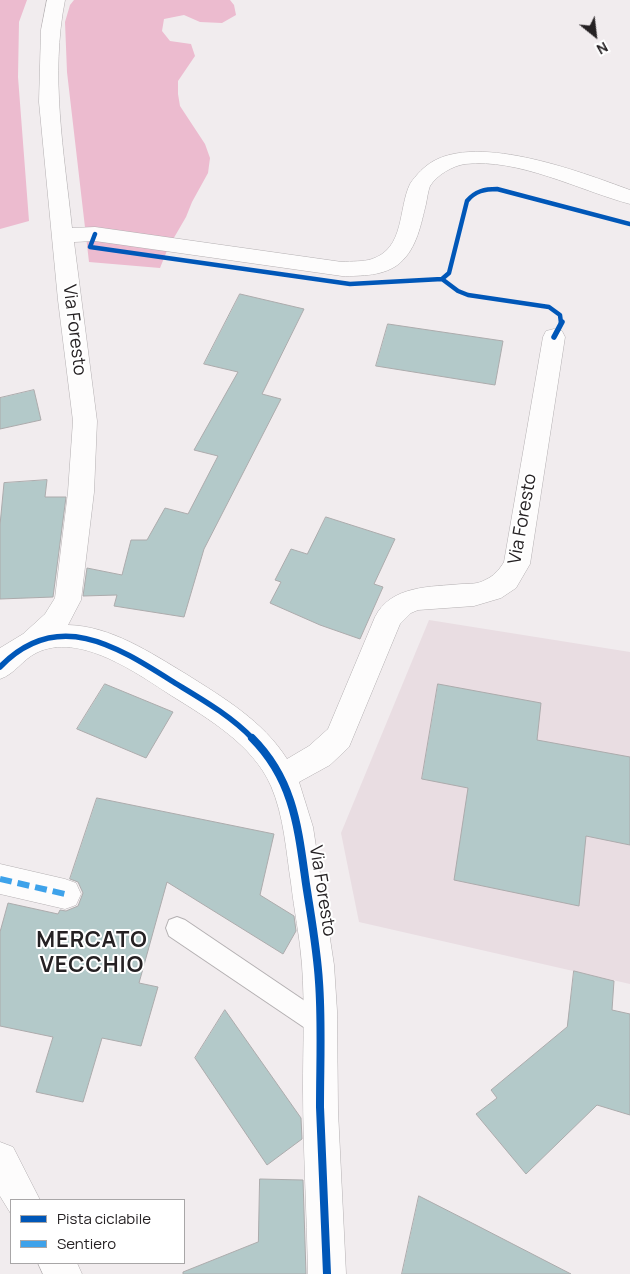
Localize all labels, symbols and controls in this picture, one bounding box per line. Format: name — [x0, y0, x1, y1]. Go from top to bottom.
north arrow — [570, 10, 620, 60]
text: N — [594, 38, 612, 59]
street label: Via Foresto — [58, 283, 90, 377]
street label: Via Foresto — [504, 472, 542, 566]
street label: Via Foresto — [304, 844, 340, 938]
district label: MERCATO VECCHIO — [35, 928, 149, 979]
legend — [10, 1199, 185, 1264]
text: Pista ciclabile — [57, 1208, 151, 1229]
text: Sentiero — [57, 1233, 116, 1254]

